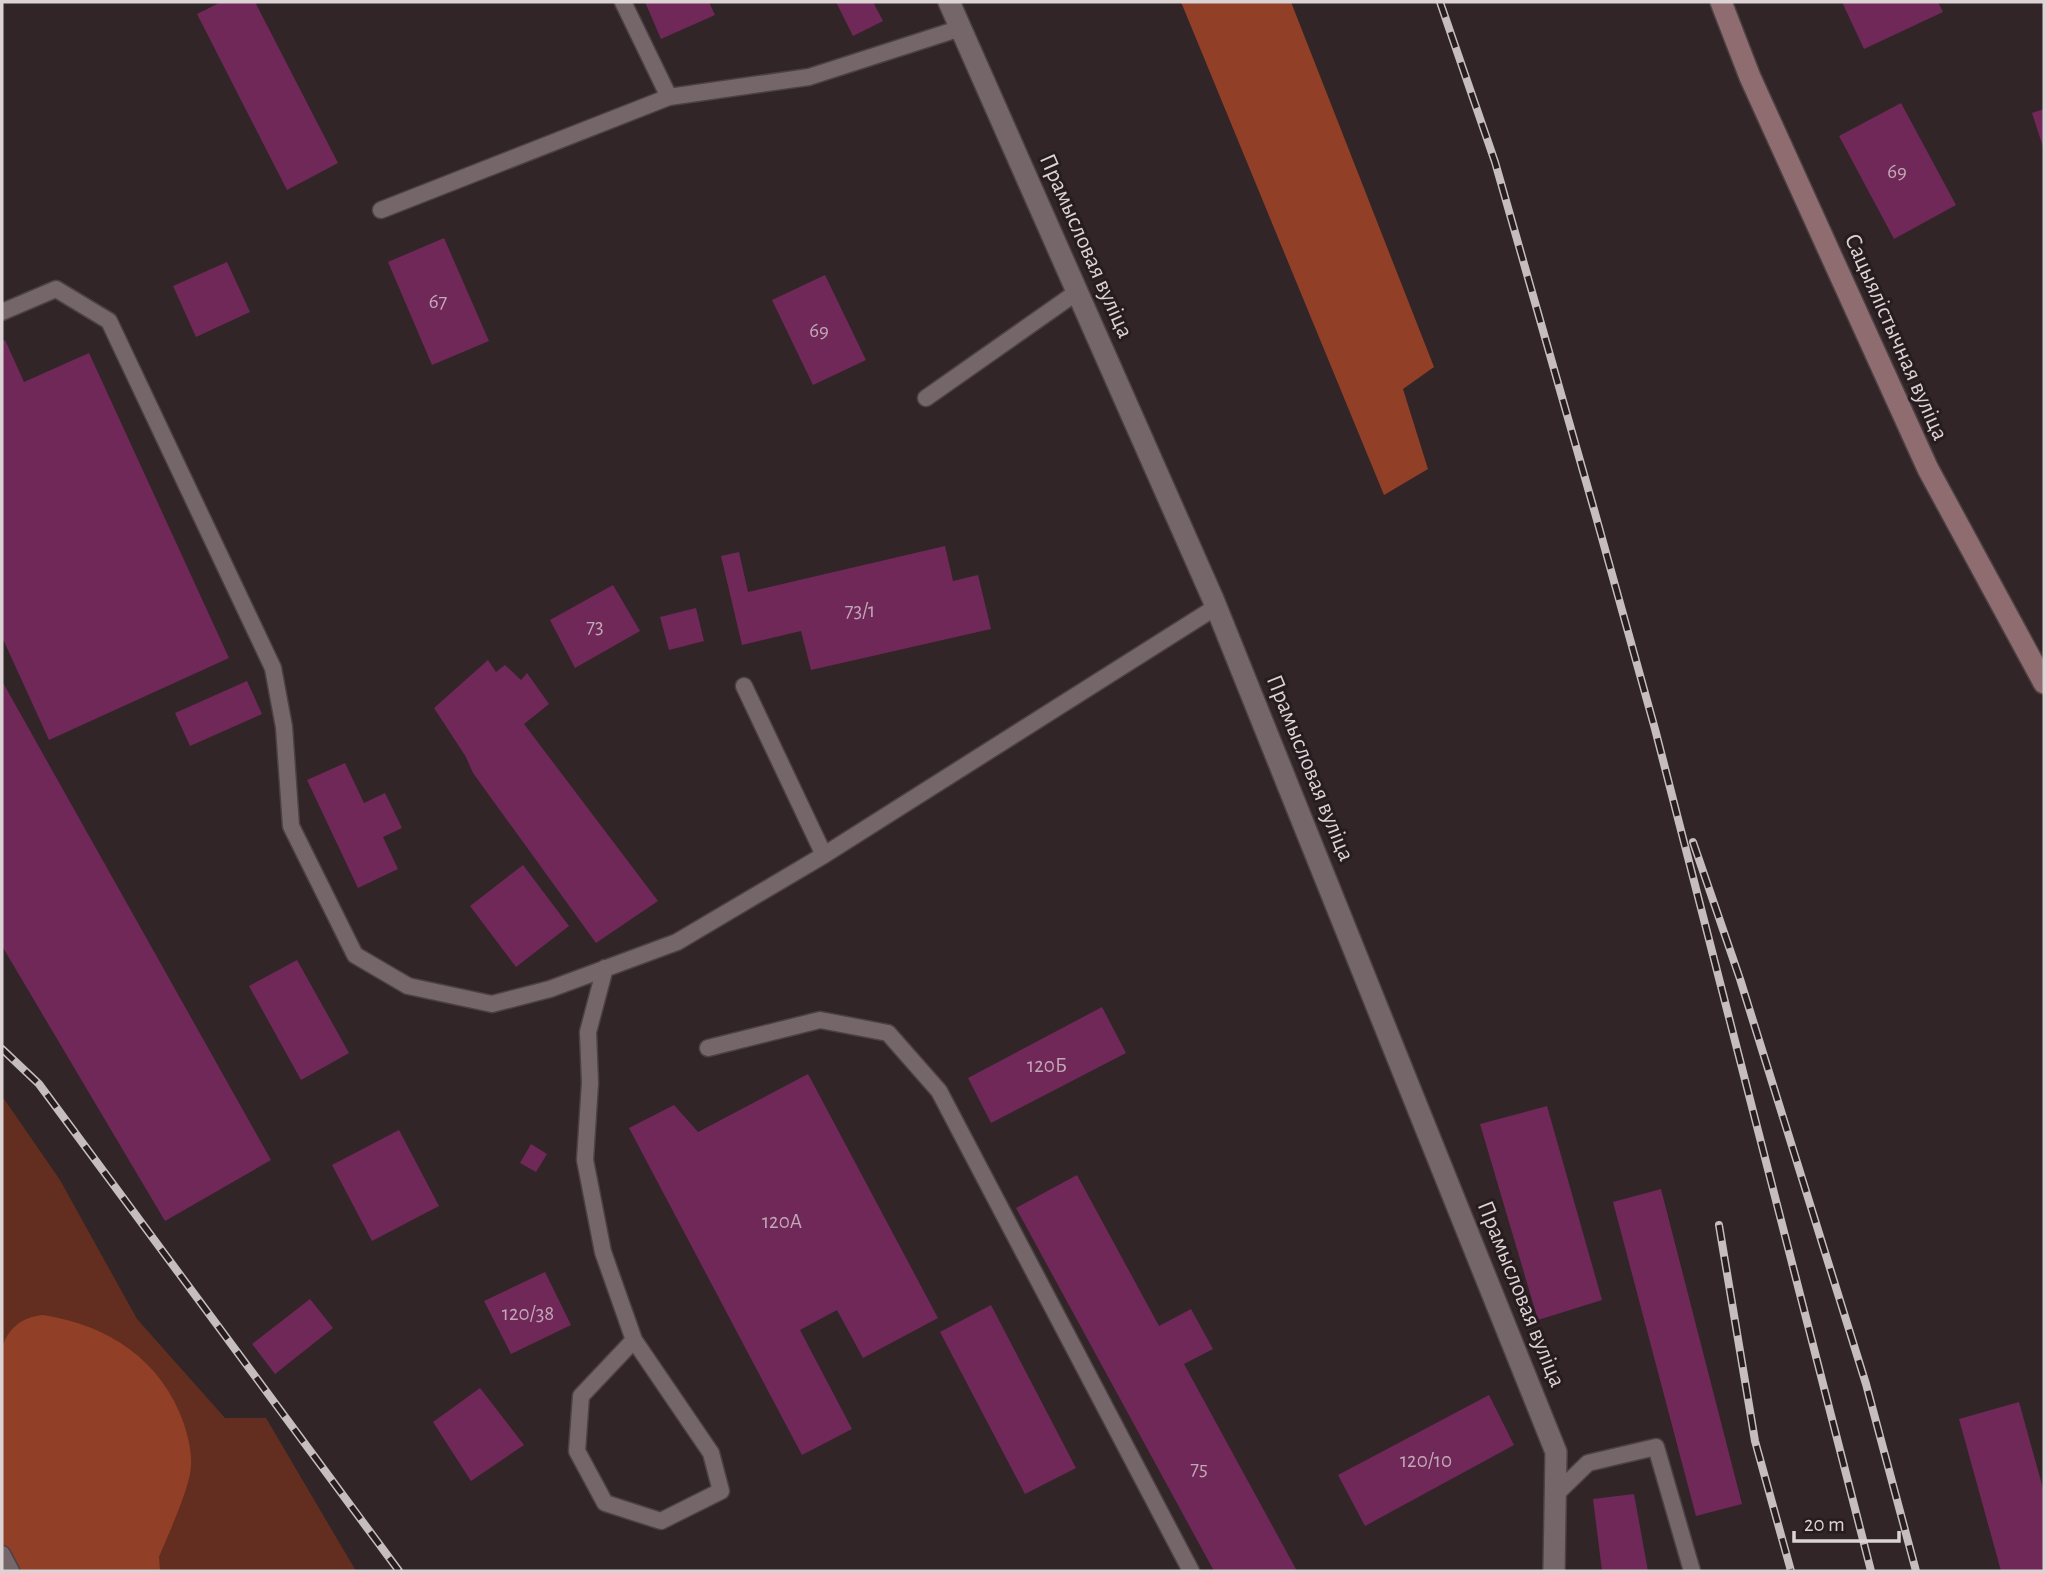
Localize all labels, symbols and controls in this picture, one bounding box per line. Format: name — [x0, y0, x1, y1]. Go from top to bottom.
street label: Прамысловая вуліца — [1035, 150, 1137, 342]
house number: 69 — [1887, 161, 1907, 182]
street label: Сацыялістычная вуліца — [1840, 230, 1952, 444]
house number: 67 — [429, 291, 448, 312]
house number: 69 — [809, 320, 829, 341]
house number: 73/1 — [845, 600, 875, 621]
house number: 73 — [586, 616, 604, 637]
street label: Прамысловая вуліца — [1262, 671, 1358, 865]
house number: 120Б — [1027, 1055, 1067, 1076]
street label: Прамысловая вуліца — [1473, 1197, 1569, 1391]
house number: 120А — [762, 1211, 802, 1232]
house number: 120/38 — [502, 1303, 554, 1324]
house number: 120/10 — [1400, 1450, 1452, 1471]
house number: 75 — [1190, 1458, 1208, 1479]
scale bar — [1794, 1500, 1899, 1544]
text: 20 m — [1804, 1514, 1845, 1535]

